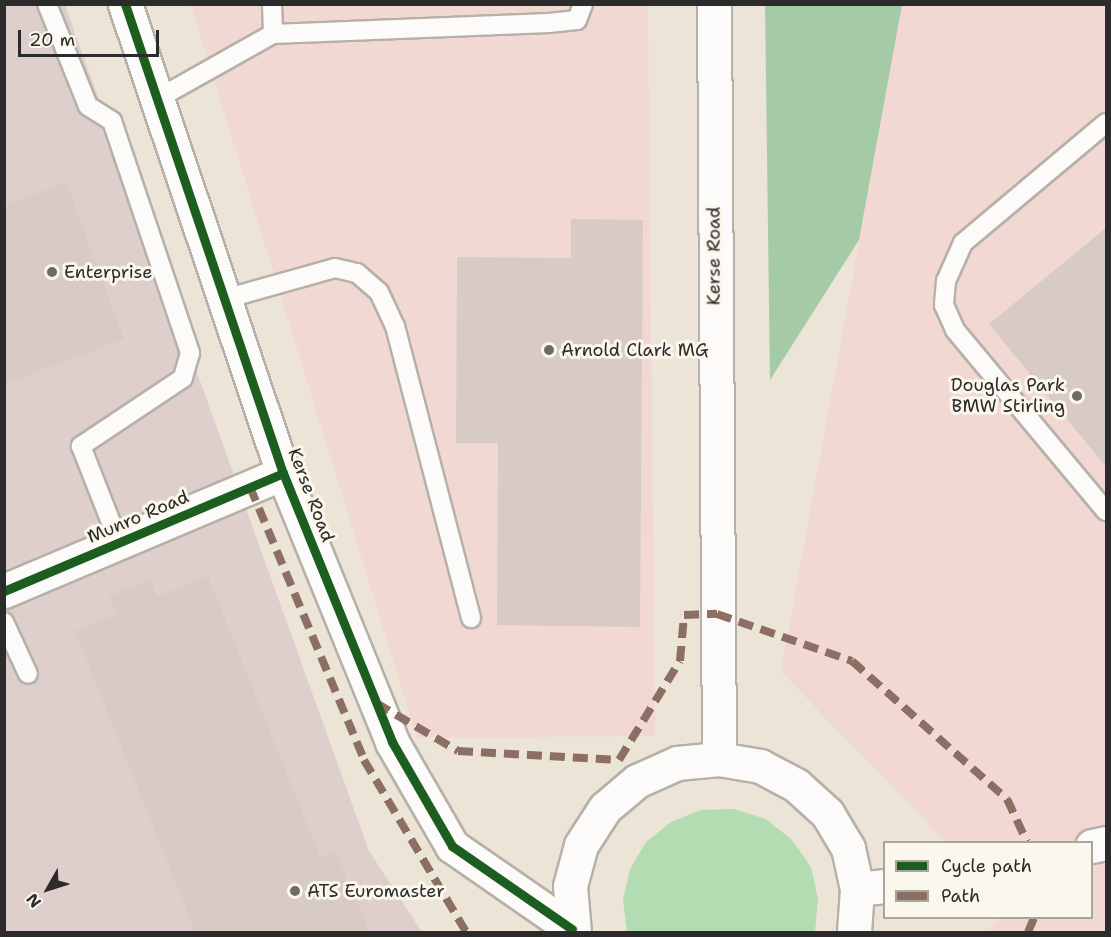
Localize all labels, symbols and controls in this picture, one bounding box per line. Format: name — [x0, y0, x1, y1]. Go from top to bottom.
scale bar — [21, 18, 162, 56]
text: 20 m — [29, 28, 75, 52]
street label: Kerse Road — [703, 207, 725, 305]
place label: Enterprise — [64, 261, 152, 283]
marker: Enterprise — [45, 265, 59, 279]
place label: Arnold Clark MG — [561, 339, 709, 361]
marker: Arnold Clark MG — [542, 343, 556, 357]
place label: Douglas Park BMW Stirling — [951, 375, 1065, 418]
marker: Douglas Park BMW Stirling — [1070, 389, 1084, 403]
street label: Kerse Road — [283, 445, 339, 545]
street label: Munro Road — [84, 486, 192, 548]
legend — [883, 841, 1093, 919]
text: Cycle path — [941, 854, 1032, 878]
north arrow — [18, 859, 78, 919]
place label: ATS Euromaster — [307, 880, 445, 902]
marker: ATS Euromaster — [288, 884, 302, 898]
text: Path — [941, 884, 980, 908]
text: N — [21, 889, 46, 912]

